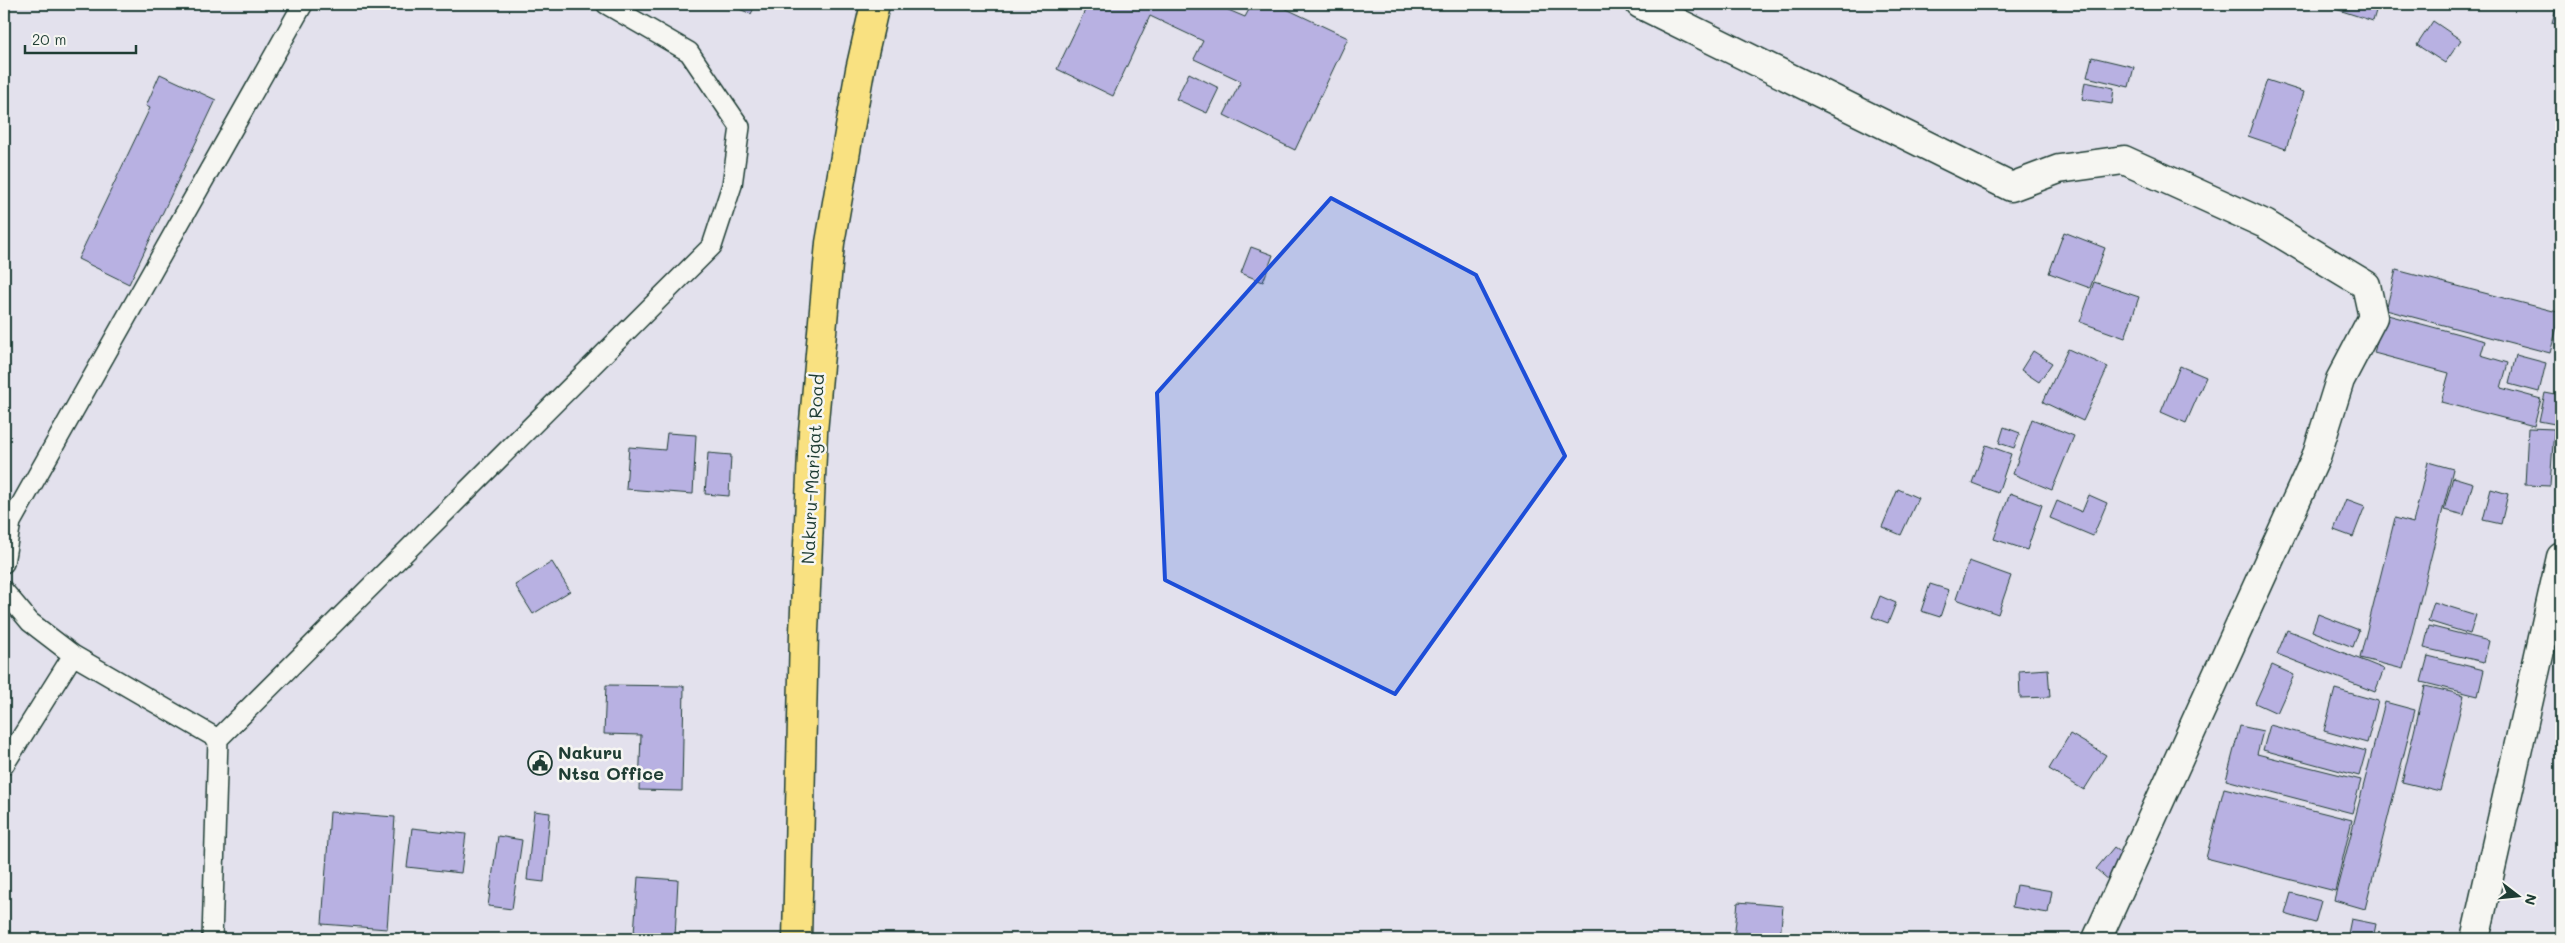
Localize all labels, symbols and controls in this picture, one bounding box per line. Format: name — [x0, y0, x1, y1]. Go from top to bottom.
scale bar — [25, 22, 136, 54]
text: 20 m — [32, 29, 66, 49]
street label: Nakuru-Marigat Road — [795, 373, 829, 565]
place label: Nakuru Ntsa Office — [558, 740, 664, 785]
public building icon: Nakuru Ntsa Office — [527, 750, 553, 776]
north arrow — [2492, 870, 2542, 920]
text: N — [2520, 892, 2542, 907]

